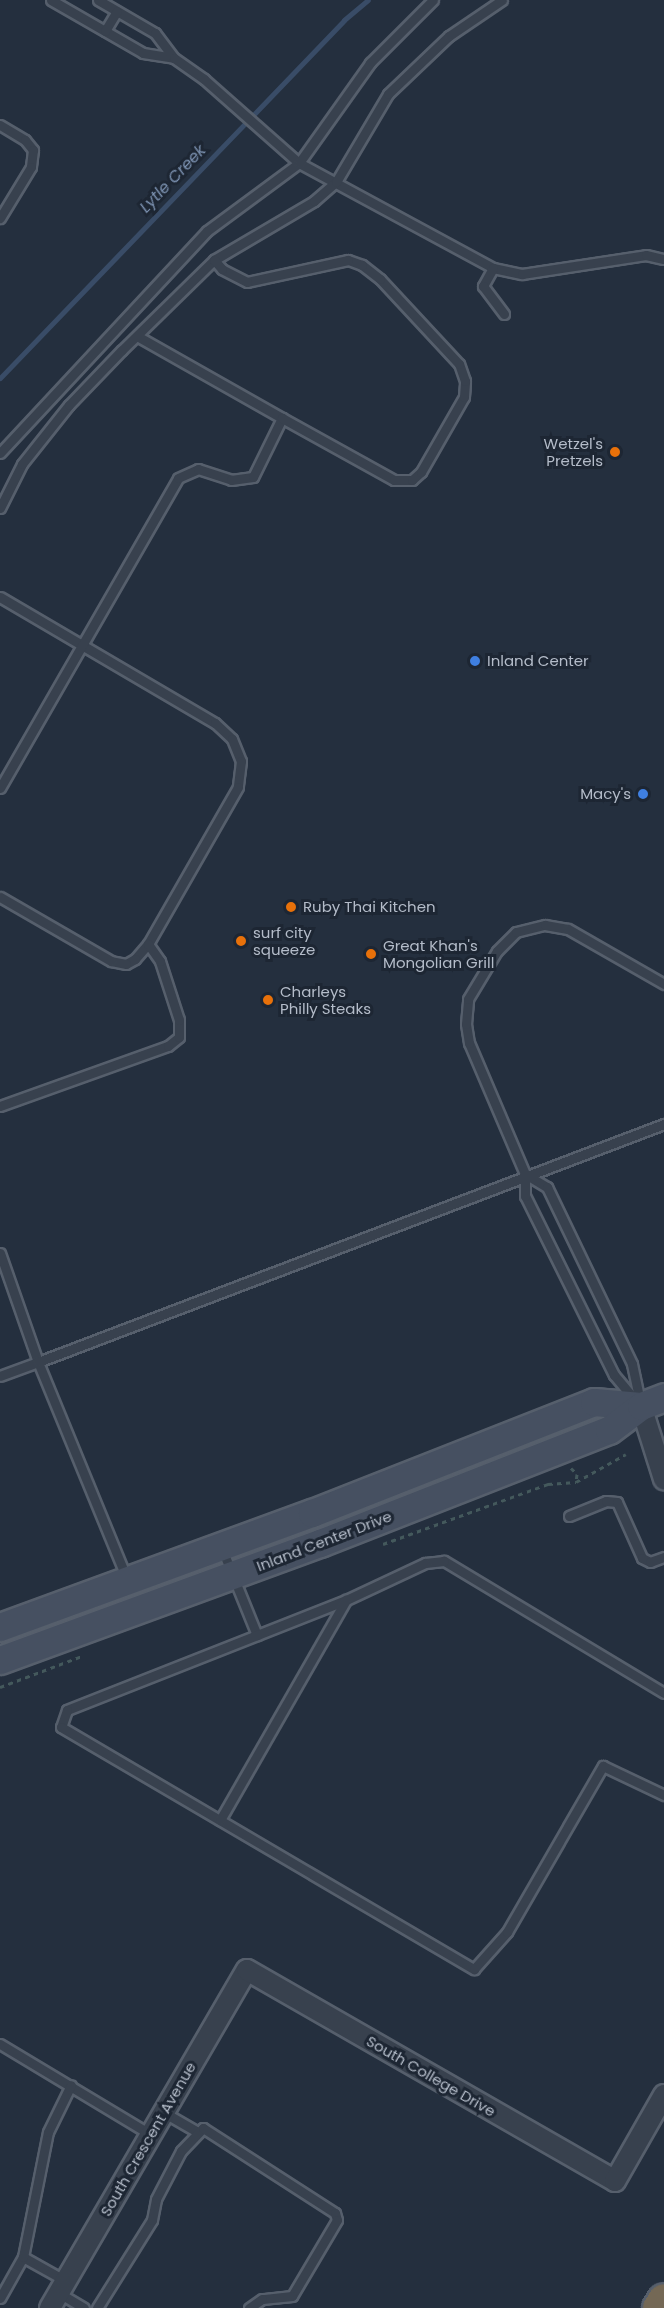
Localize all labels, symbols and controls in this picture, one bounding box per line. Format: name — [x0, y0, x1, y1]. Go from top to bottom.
water label: Lytle Creek — [136, 141, 210, 217]
place label: Wetzel's Pretzels — [544, 434, 603, 469]
marker: Wetzel's Pretzels — [608, 445, 622, 459]
place label: Inland Center — [487, 652, 589, 670]
marker: Inland Center — [468, 654, 482, 668]
place label: Macy's — [580, 785, 631, 803]
marker: Macy's — [636, 787, 650, 801]
place label: Ruby Thai Kitchen — [303, 898, 436, 916]
marker: Ruby Thai Kitchen — [284, 900, 298, 914]
place label: surf city squeeze — [253, 923, 315, 958]
marker: surf city squeeze — [234, 934, 248, 948]
place label: Great Khan's Mongolian Grill — [383, 936, 494, 971]
marker: Great Khan's Mongolian Grill — [364, 947, 378, 961]
place label: Charleys Philly Steaks — [280, 982, 371, 1017]
marker: Charleys Philly Steaks — [261, 993, 275, 1007]
street label: Inland Center Drive — [254, 1507, 394, 1575]
street label: South College Drive — [363, 2032, 499, 2120]
street label: South Crescent Avenue — [96, 2059, 200, 2219]

